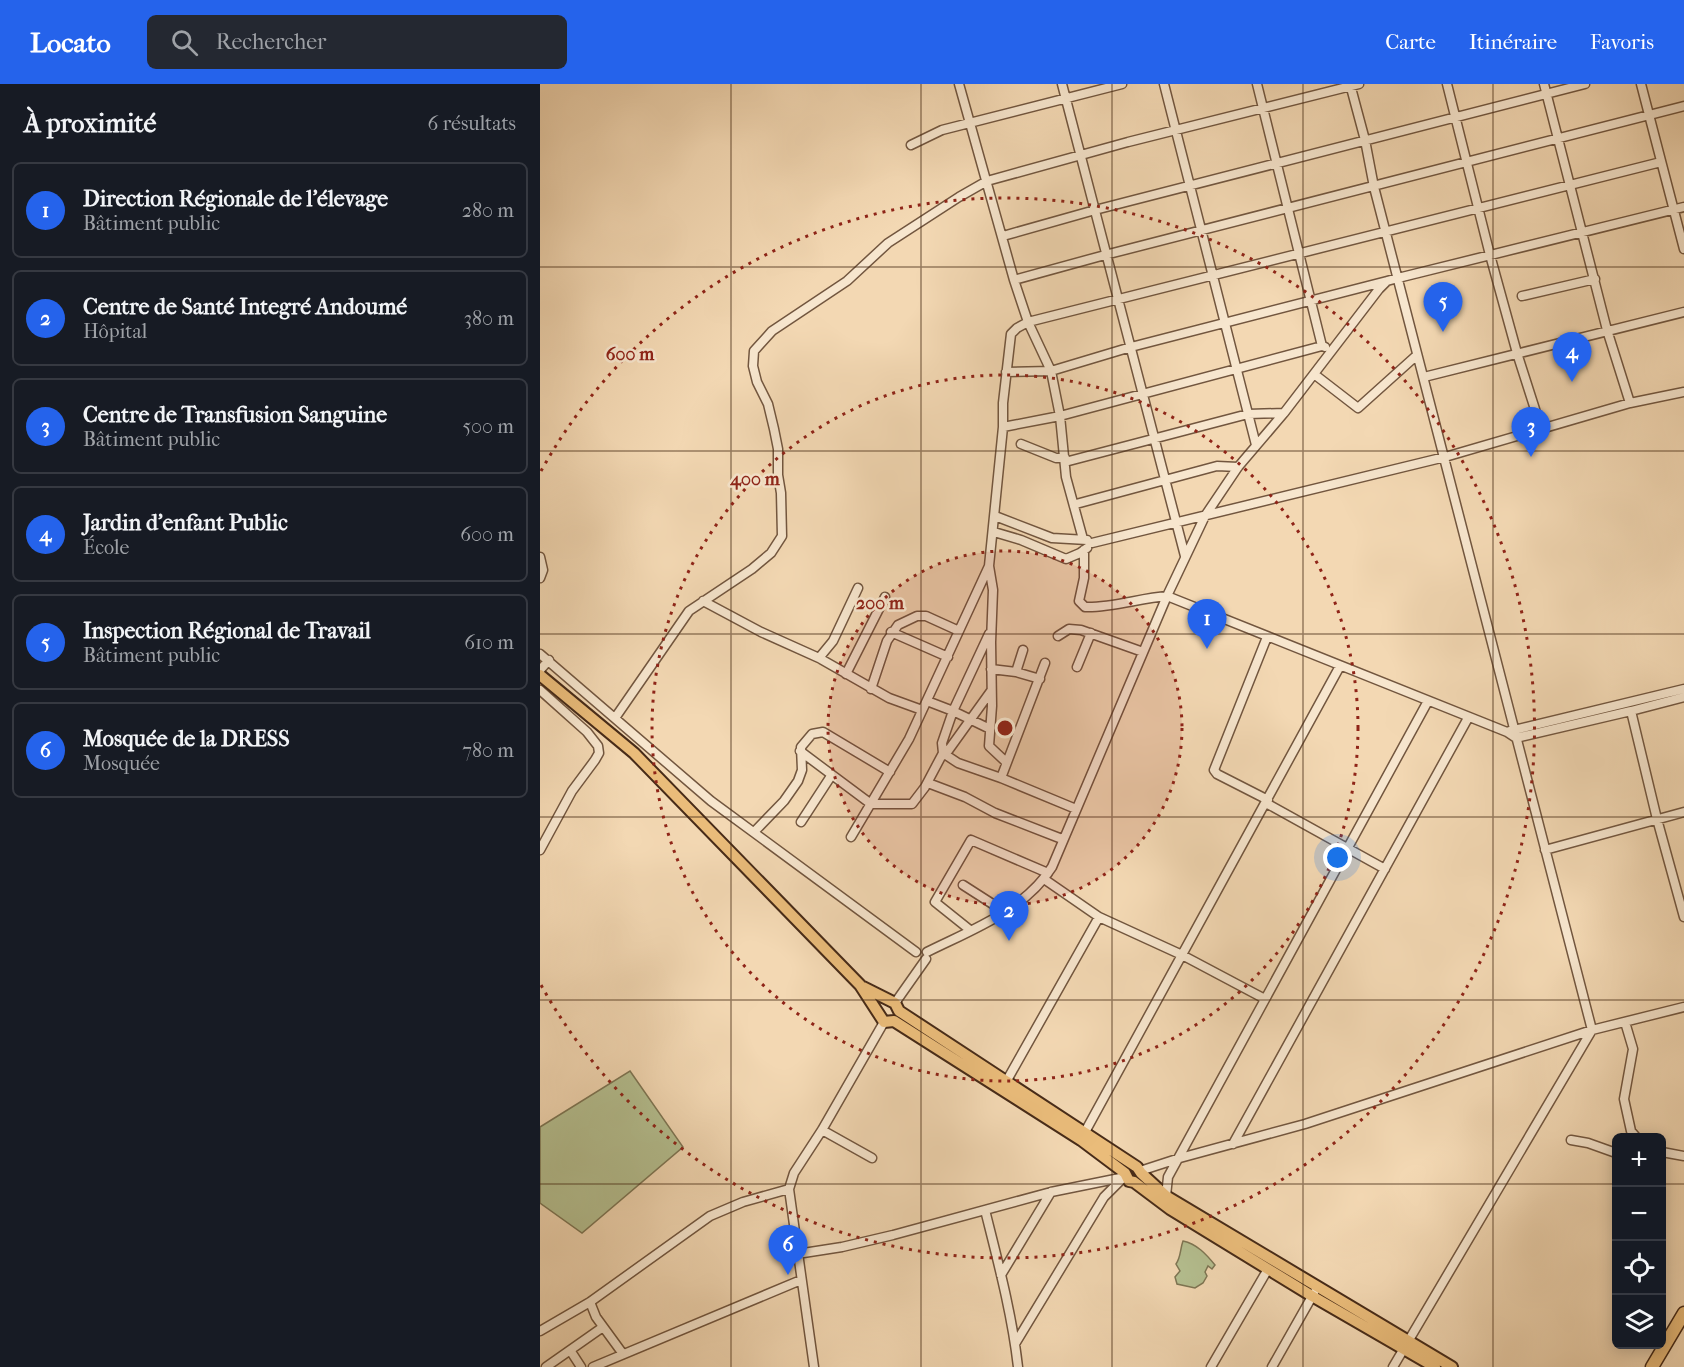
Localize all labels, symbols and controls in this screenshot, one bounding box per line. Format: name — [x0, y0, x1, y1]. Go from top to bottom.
search box — [147, 15, 567, 69]
text: Locato — [30, 26, 111, 59]
icon: search — [168, 26, 201, 59]
text: Rechercher — [216, 29, 326, 55]
text: Carte — [1385, 30, 1436, 54]
text: Itinéraire — [1469, 30, 1557, 54]
text: Favoris — [1590, 30, 1654, 54]
text: À proximité — [24, 108, 156, 139]
text: 6 résultats — [428, 112, 516, 135]
text: Direction Régionale de l'élevage — [83, 186, 388, 212]
text: 1 — [42, 199, 49, 222]
text: 280 m — [462, 199, 514, 222]
text: Bâtiment public — [83, 212, 220, 235]
pin: 5 — [1424, 282, 1462, 332]
text: Centre de Santé Integré Andoumé — [83, 294, 407, 320]
text: 2 — [40, 307, 51, 330]
text: 380 m — [464, 307, 514, 330]
text: Hôpital — [83, 320, 147, 343]
pin: 4 — [1552, 332, 1592, 382]
text: 600 m — [606, 344, 655, 365]
text: Centre de Transfusion Sanguine — [83, 402, 387, 428]
pin: 3 — [1512, 408, 1550, 457]
text: 3 — [41, 415, 50, 438]
text: 500 m — [462, 415, 514, 438]
text: Bâtiment public — [83, 428, 220, 451]
text: 400 m — [729, 469, 781, 490]
text: Jardin d'enfant Public — [83, 510, 288, 536]
text: 4 — [40, 523, 51, 546]
text: 600 m — [460, 523, 514, 546]
text: École — [83, 536, 129, 559]
text: 200 m — [856, 593, 905, 614]
pin: 1 — [1188, 600, 1226, 649]
text: Inspection Régional de Travail — [83, 618, 371, 644]
text: 5 — [41, 631, 50, 654]
text: 610 m — [464, 631, 514, 654]
text: Bâtiment public — [83, 644, 220, 667]
centre of rings — [995, 718, 1015, 738]
text: Mosquée de la DRESS — [83, 726, 290, 752]
text: 6 — [40, 739, 51, 762]
text: 780 m — [462, 739, 514, 762]
text: Mosquée — [83, 752, 160, 775]
your location — [1323, 843, 1352, 872]
pin: 2 — [990, 892, 1028, 941]
map controls — [1612, 1133, 1666, 1349]
button: + — [1612, 1133, 1666, 1187]
button: − — [1612, 1187, 1666, 1241]
pin: 6 — [768, 1226, 808, 1275]
button: locate — [1612, 1241, 1666, 1295]
button: layers — [1612, 1295, 1666, 1349]

